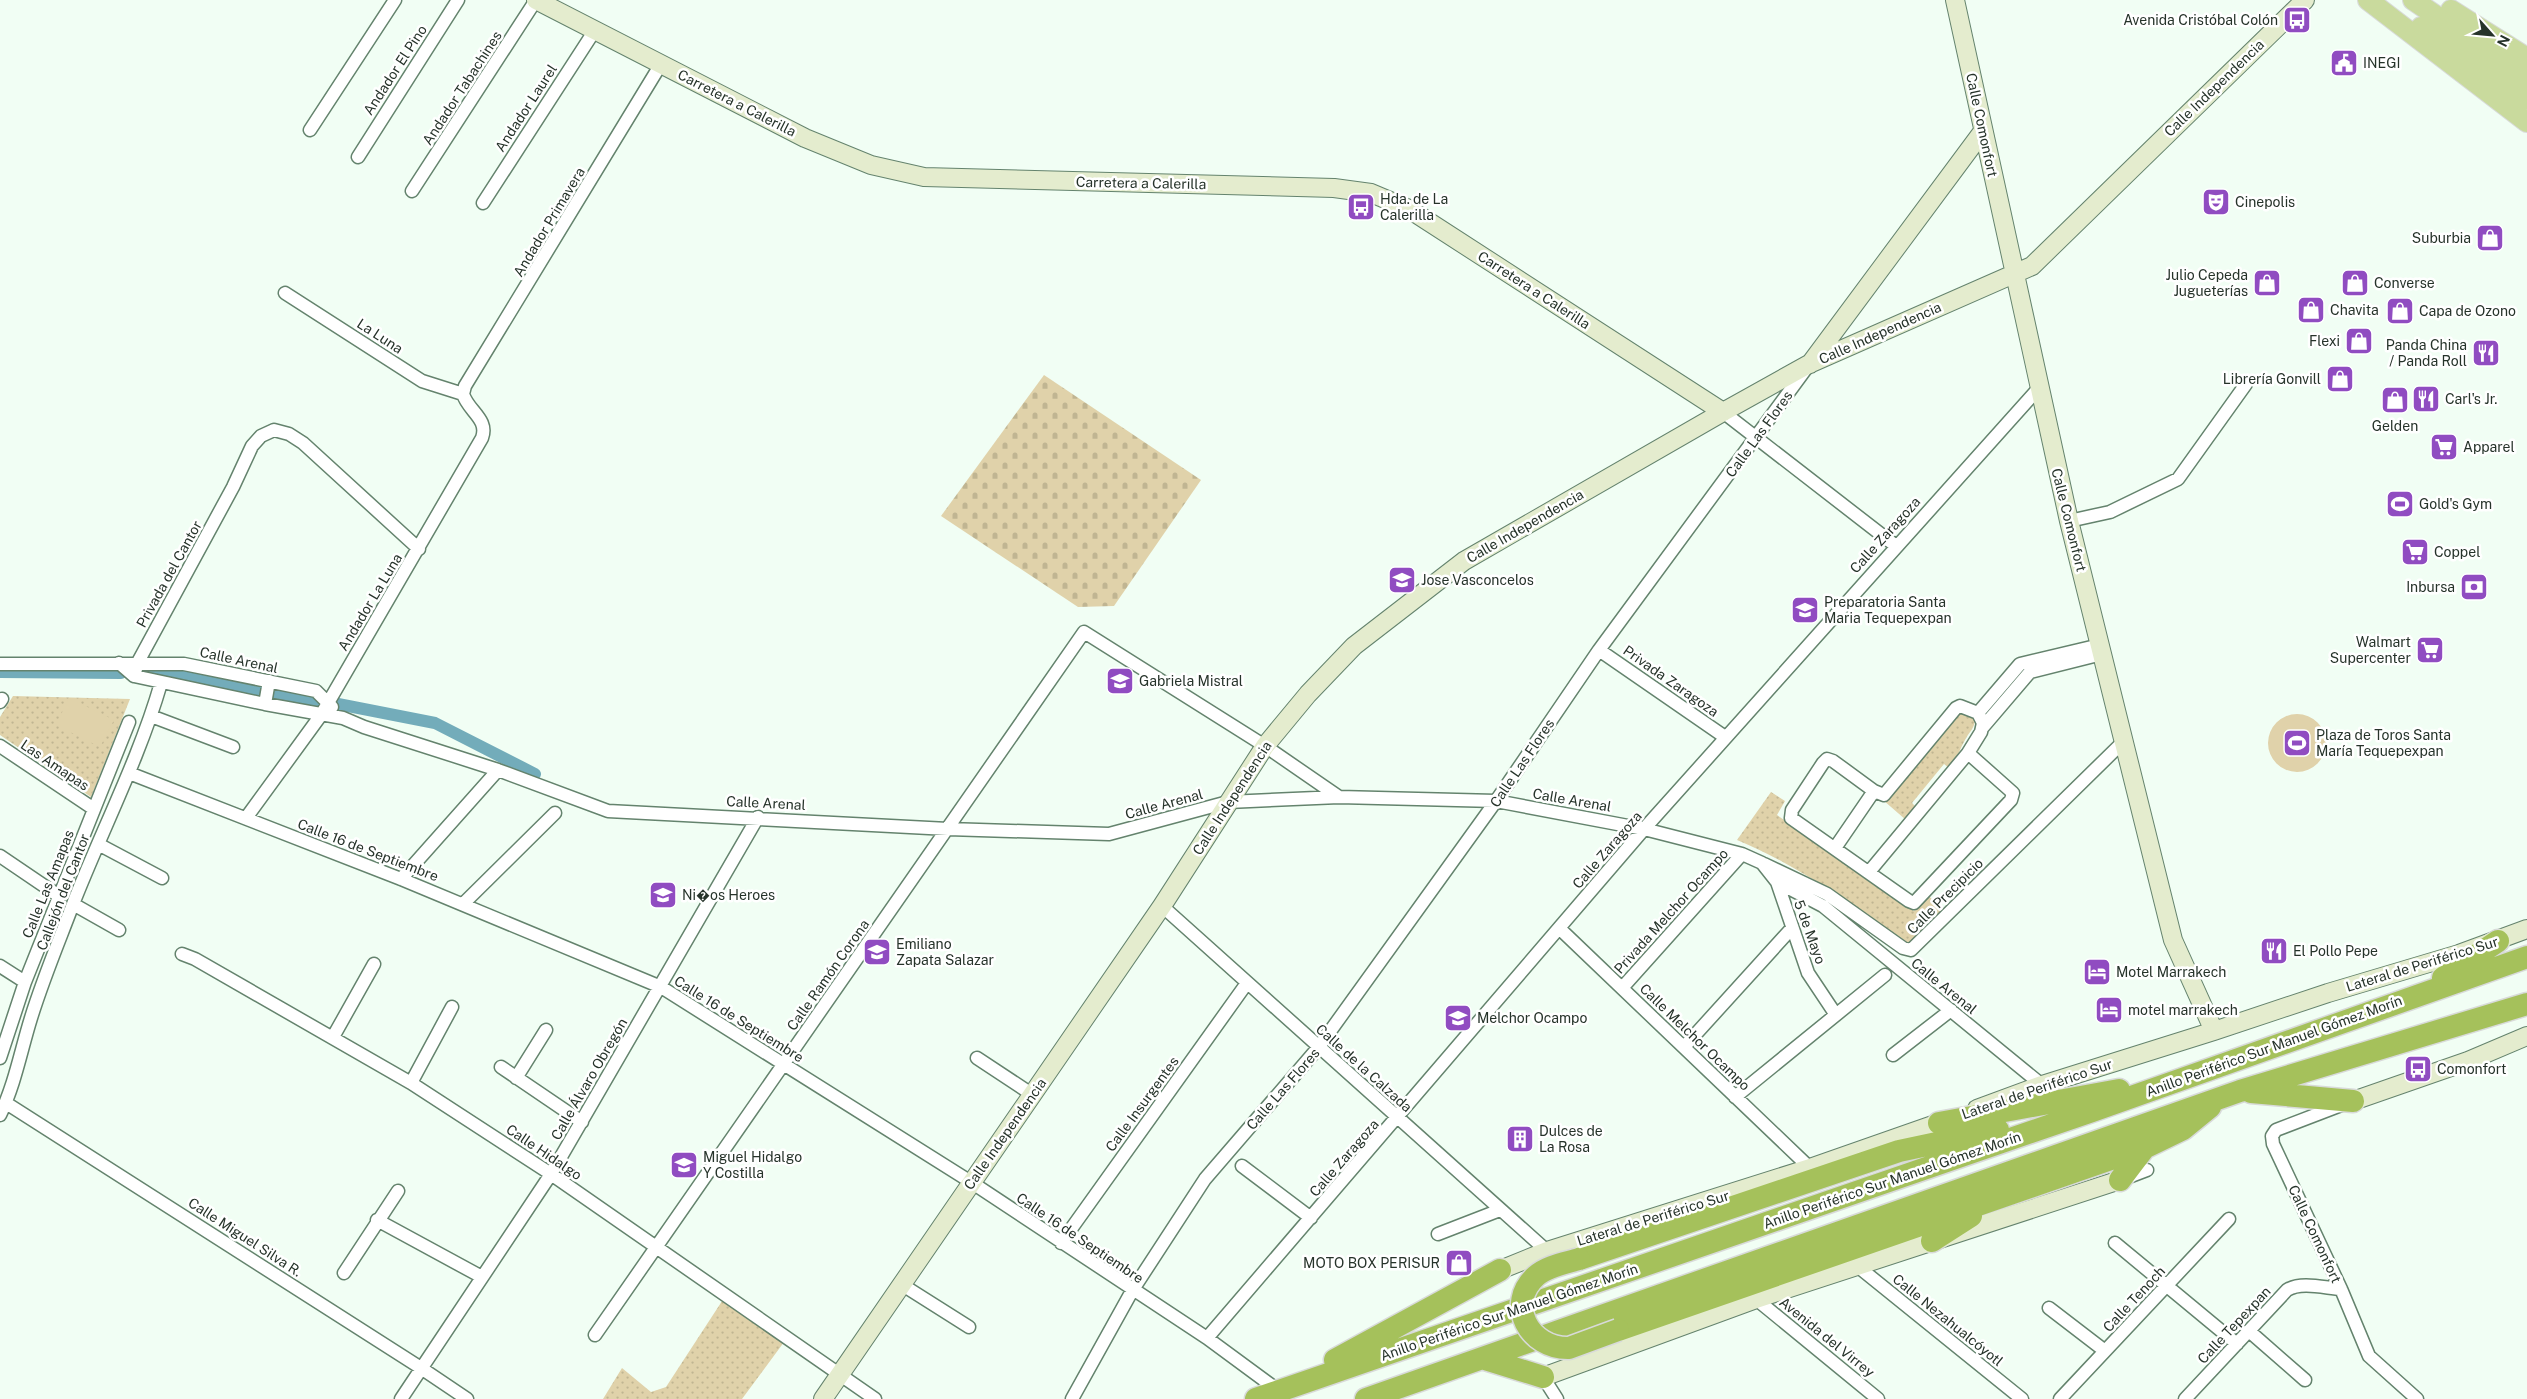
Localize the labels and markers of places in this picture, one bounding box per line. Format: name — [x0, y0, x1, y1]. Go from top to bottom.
bus stop icon: Avenida Cristóbal Colón — [2282, 5, 2312, 35]
place label: Avenida Cristóbal Colón — [2123, 12, 2278, 28]
public building icon: INEGI — [2329, 48, 2359, 78]
place label: INEGI — [2363, 55, 2400, 71]
theatre icon: Cinepolis — [2201, 187, 2231, 217]
place label: Hda. de La Calerilla — [1380, 191, 1448, 223]
bus stop icon: Hda. de La Calerilla — [1346, 192, 1376, 222]
place label: Cinepolis — [2235, 194, 2295, 210]
shop icon: Suburbia — [2475, 223, 2505, 253]
place label: Suburbia — [2412, 230, 2471, 246]
place label: Julio Cepeda Jugueterías — [2166, 267, 2248, 299]
shop icon: Julio Cepeda Jugueterías — [2252, 268, 2282, 298]
shop icon: Converse — [2340, 268, 2370, 298]
place label: Converse — [2374, 275, 2435, 291]
shop icon: Chavita — [2296, 295, 2326, 325]
shop icon: Capa de Ozono — [2385, 296, 2415, 326]
place label: Chavita — [2330, 302, 2379, 318]
place label: Capa de Ozono — [2419, 303, 2516, 319]
shop icon: Flexi — [2344, 326, 2374, 356]
place label: Flexi — [2309, 333, 2340, 349]
place label: Panda China / Panda Roll — [2386, 337, 2467, 369]
restaurant icon: Panda China / Panda Roll — [2471, 338, 2501, 368]
shop icon: Librería Gonvill — [2325, 364, 2355, 394]
place label: Librería Gonvill — [2223, 371, 2321, 387]
restaurant icon: Carl's Jr. — [2411, 384, 2441, 414]
shop icon: Gelden — [2380, 385, 2410, 415]
place label: Carl's Jr. — [2445, 391, 2497, 407]
place label: Gelden — [2372, 418, 2418, 434]
supermarket icon: Apparel — [2429, 432, 2459, 462]
place label: Apparel — [2463, 439, 2515, 455]
sports icon: Gold's Gym — [2385, 489, 2415, 519]
place label: Gold's Gym — [2419, 496, 2492, 512]
supermarket icon: Coppel — [2400, 537, 2430, 567]
place label: Coppel — [2434, 544, 2480, 560]
school or university icon: Jose Vasconcelos — [1387, 565, 1417, 595]
place label: Jose Vasconcelos — [1421, 572, 1534, 588]
bank icon: Inbursa — [2459, 572, 2489, 602]
place label: Inbursa — [2406, 579, 2455, 595]
place label: Preparatoria Santa Maria Tequepexpan — [1824, 594, 1952, 626]
school or university icon: Preparatoria Santa Maria Tequepexpan — [1790, 595, 1820, 625]
place label: Walmart Supercenter — [2330, 634, 2411, 666]
supermarket icon: Walmart Supercenter — [2415, 635, 2445, 665]
school or university icon: Gabriela Mistral — [1105, 666, 1135, 696]
place label: Gabriela Mistral — [1139, 673, 1243, 689]
place label: Plaza de Toros Santa María Tequepexpan — [2316, 727, 2451, 759]
sports icon: Plaza de Toros Santa María Tequepexpan — [2282, 728, 2312, 758]
school or university icon: Ni�os Heroes — [648, 880, 678, 910]
place label: Ni�os Heroes — [682, 887, 775, 903]
place label: Emiliano Zapata Salazar — [896, 936, 994, 968]
restaurant icon: El Pollo Pepe — [2259, 936, 2289, 966]
school or university icon: Emiliano Zapata Salazar — [862, 937, 892, 967]
place label: El Pollo Pepe — [2293, 943, 2378, 959]
hotel icon: Motel Marrakech — [2082, 957, 2112, 987]
place label: Motel Marrakech — [2116, 964, 2226, 980]
hotel icon: motel marrakech — [2094, 995, 2124, 1025]
place label: motel marrakech — [2128, 1002, 2238, 1018]
school or university icon: Melchor Ocampo — [1443, 1003, 1473, 1033]
place label: Melchor Ocampo — [1477, 1010, 1587, 1026]
bus stop icon: Comonfort — [2403, 1054, 2433, 1084]
place label: Comonfort — [2437, 1061, 2507, 1077]
place label: Dulces de La Rosa — [1539, 1123, 1603, 1155]
building icon: Dulces de La Rosa — [1505, 1124, 1535, 1154]
place label: Miguel Hidalgo Y Costilla — [703, 1149, 802, 1181]
school or university icon: Miguel Hidalgo Y Costilla — [669, 1150, 699, 1180]
shop icon: MOTO BOX PERISUR — [1444, 1248, 1474, 1278]
place label: MOTO BOX PERISUR — [1303, 1255, 1440, 1271]

